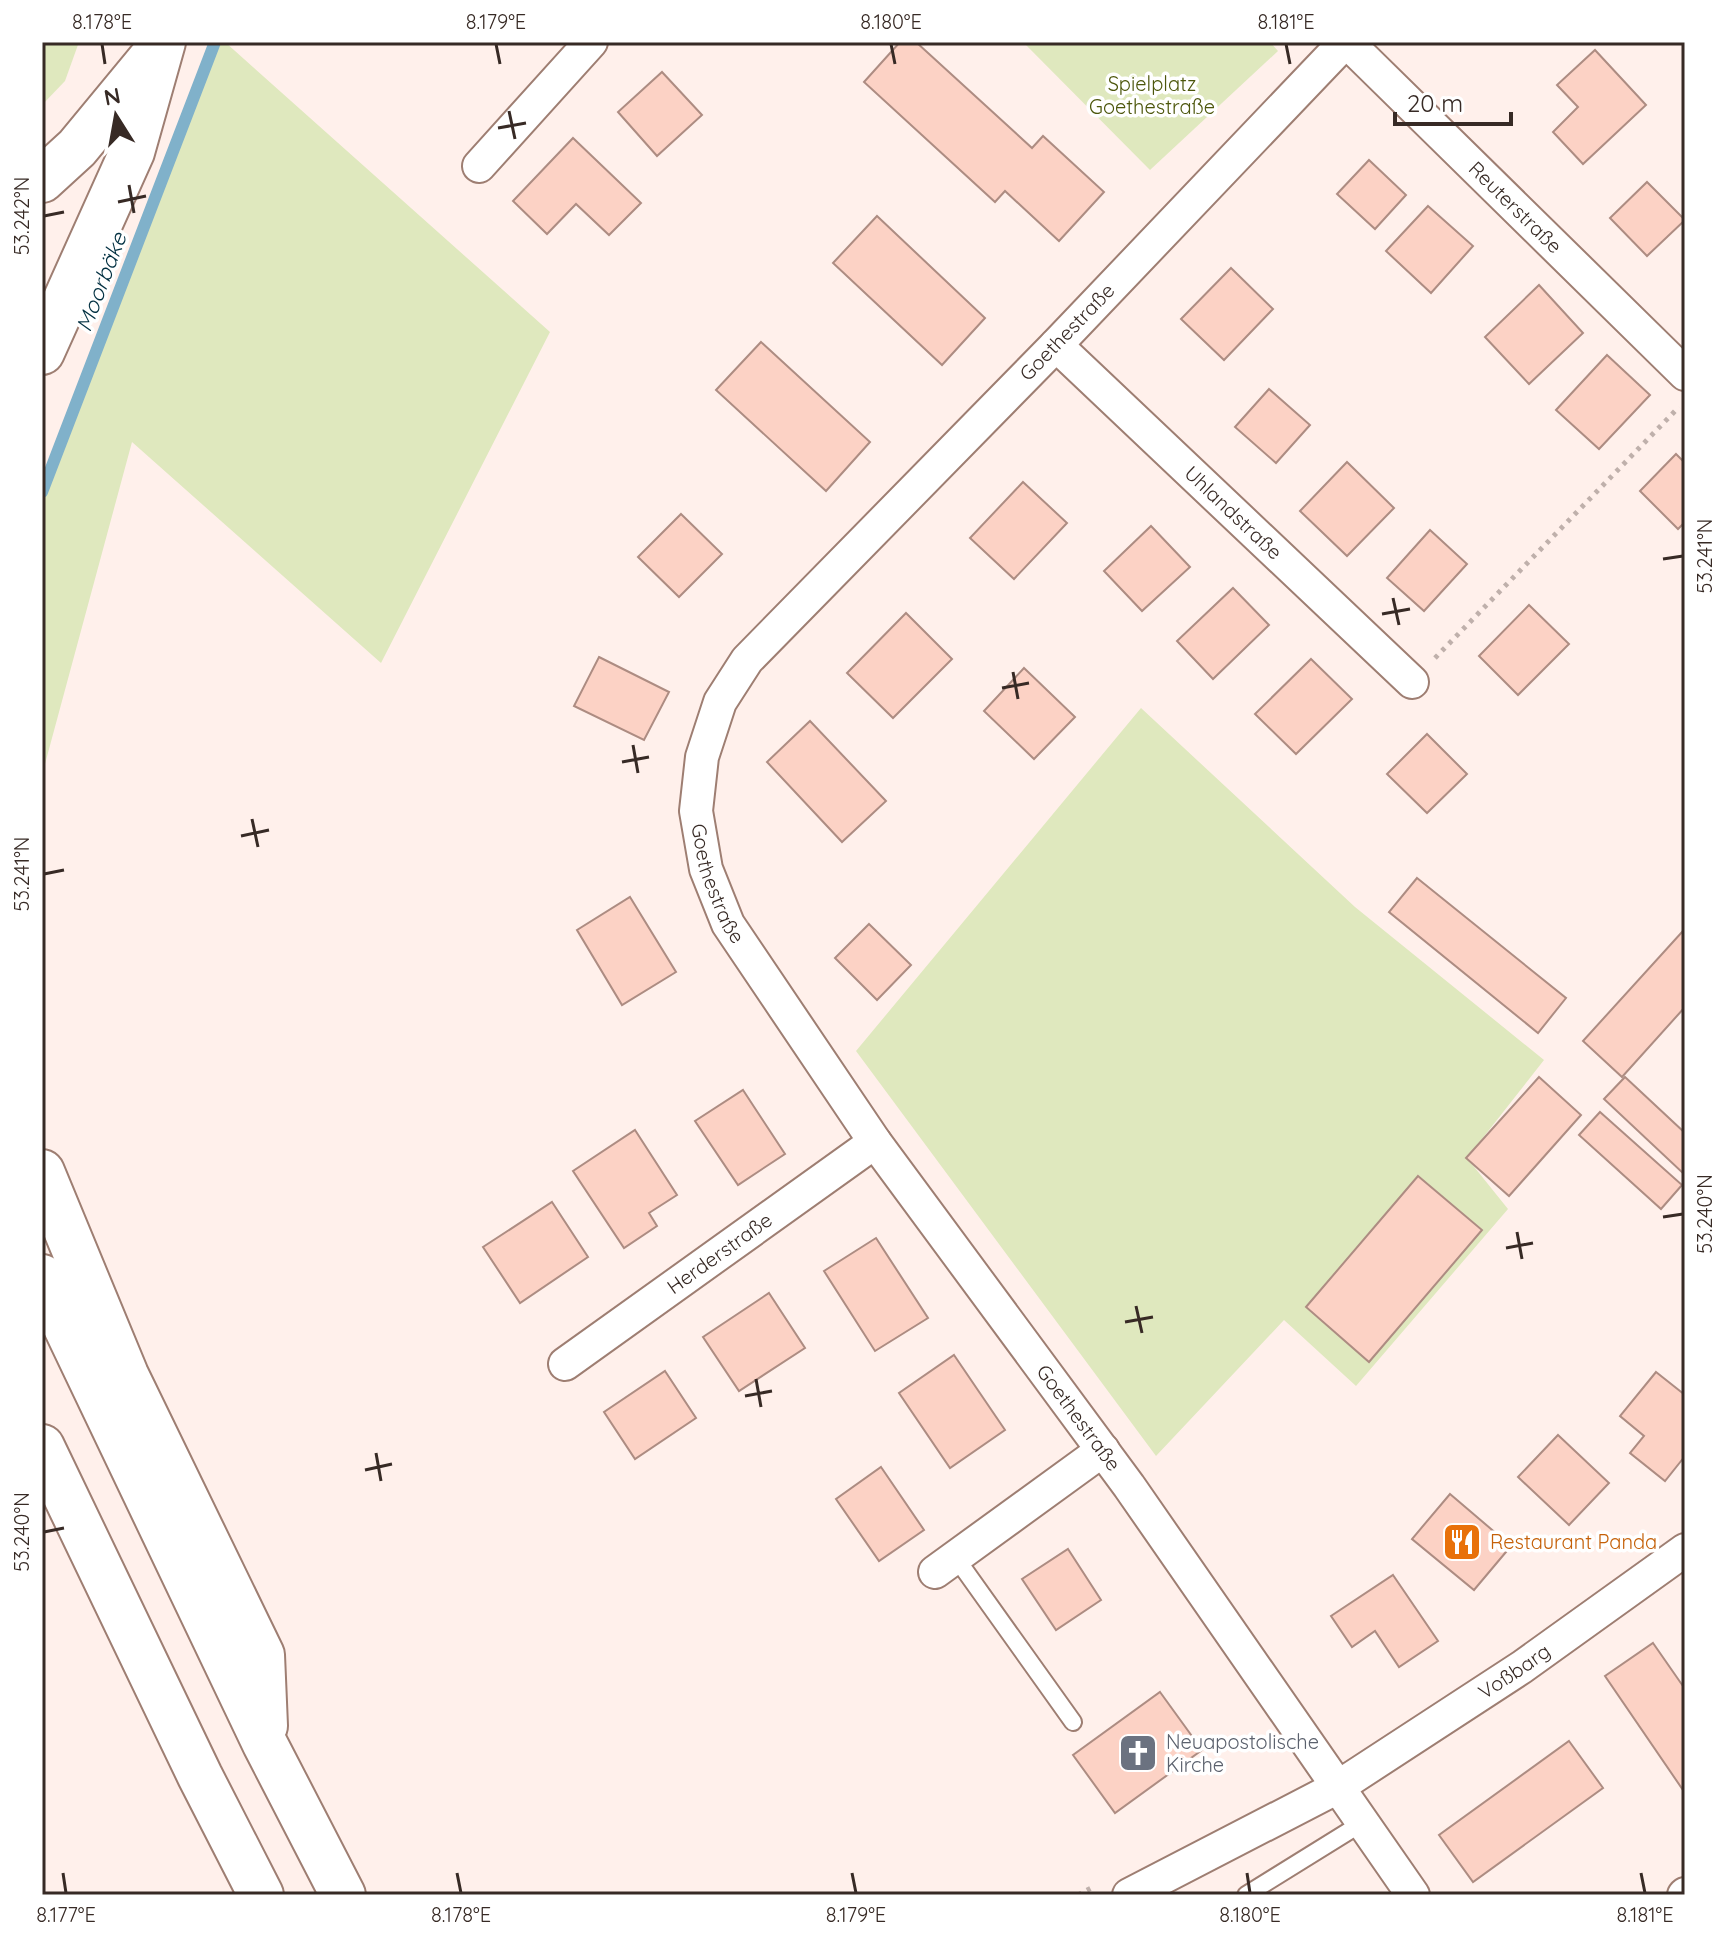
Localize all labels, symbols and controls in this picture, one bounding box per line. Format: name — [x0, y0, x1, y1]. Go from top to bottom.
text: 8.178°E — [72, 9, 132, 34]
text: 8.179°E — [466, 9, 526, 34]
text: 8.180°E — [860, 9, 922, 34]
text: 8.181°E — [1257, 9, 1315, 34]
park label: Spielplatz Goethestraße — [1089, 71, 1215, 119]
north arrow — [76, 76, 156, 156]
scale bar — [1395, 76, 1511, 126]
text: N — [102, 81, 123, 112]
text: 20 m — [1407, 88, 1463, 118]
street label: Reuterstraße — [1464, 156, 1568, 258]
text: 53.242°N — [9, 177, 34, 255]
water label: Moorbäke — [69, 227, 133, 335]
street label: Goethestraße — [1014, 278, 1119, 386]
street label: Uhlandstraße — [1179, 460, 1288, 565]
text: 53.241°N — [1692, 519, 1717, 593]
street label: Goethestraße — [686, 821, 750, 948]
text: 53.241°N — [9, 837, 34, 911]
text: 53.240°N — [1692, 1174, 1717, 1254]
street label: Herderstraße — [662, 1207, 777, 1299]
street label: Goethestraße — [1032, 1359, 1127, 1476]
text: 53.240°N — [9, 1492, 34, 1572]
restaurant icon: Restaurant Panda — [1441, 1521, 1483, 1563]
place label: Restaurant Panda — [1490, 1529, 1657, 1554]
street label: Voßbarg — [1473, 1638, 1555, 1704]
place label: Neuapostolische Kirche — [1166, 1729, 1319, 1777]
church icon: Neuapostolische Kirche — [1117, 1732, 1159, 1774]
text: 8.177°E — [36, 1902, 96, 1927]
text: 8.178°E — [431, 1902, 491, 1927]
text: 8.179°E — [826, 1902, 886, 1927]
text: 8.180°E — [1219, 1902, 1281, 1927]
text: 8.181°E — [1616, 1902, 1674, 1927]

